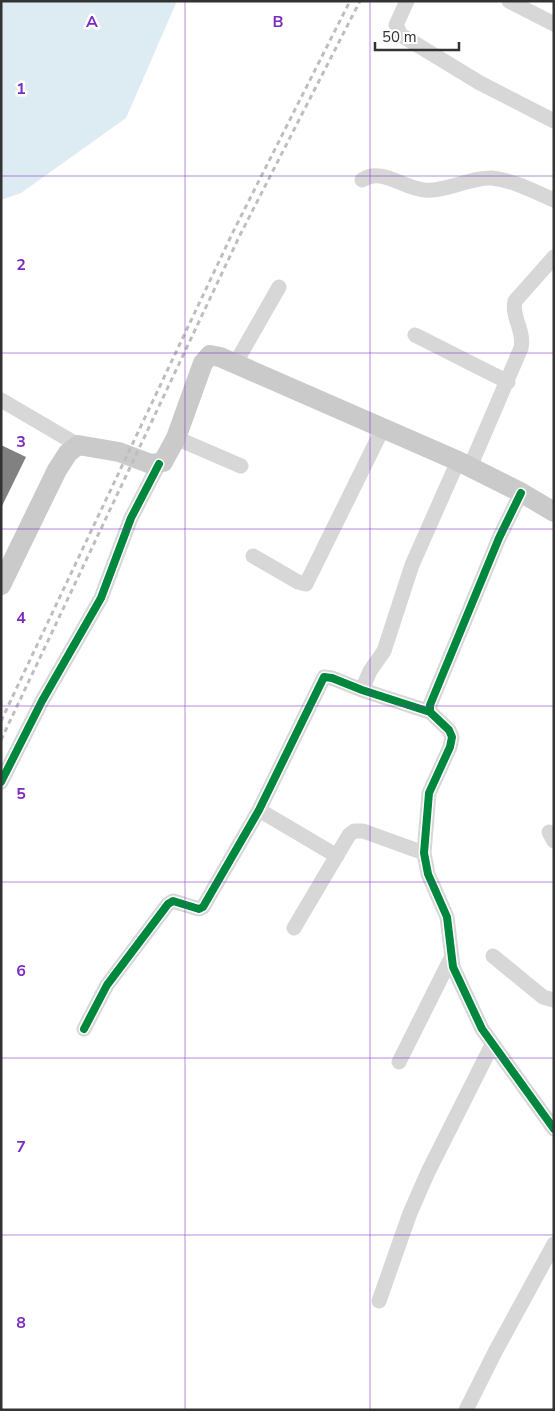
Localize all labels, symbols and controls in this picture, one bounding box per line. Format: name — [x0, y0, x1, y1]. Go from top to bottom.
text: A — [86, 11, 98, 33]
text: B — [272, 11, 284, 33]
scale bar — [375, 20, 459, 52]
text: 50 m — [382, 27, 417, 47]
text: 1 — [16, 78, 26, 100]
text: 2 — [16, 254, 26, 276]
text: 3 — [16, 431, 26, 453]
text: 4 — [16, 607, 26, 629]
text: 5 — [16, 783, 26, 805]
text: 6 — [16, 960, 26, 982]
text: 7 — [16, 1136, 26, 1158]
text: 8 — [16, 1312, 26, 1334]

